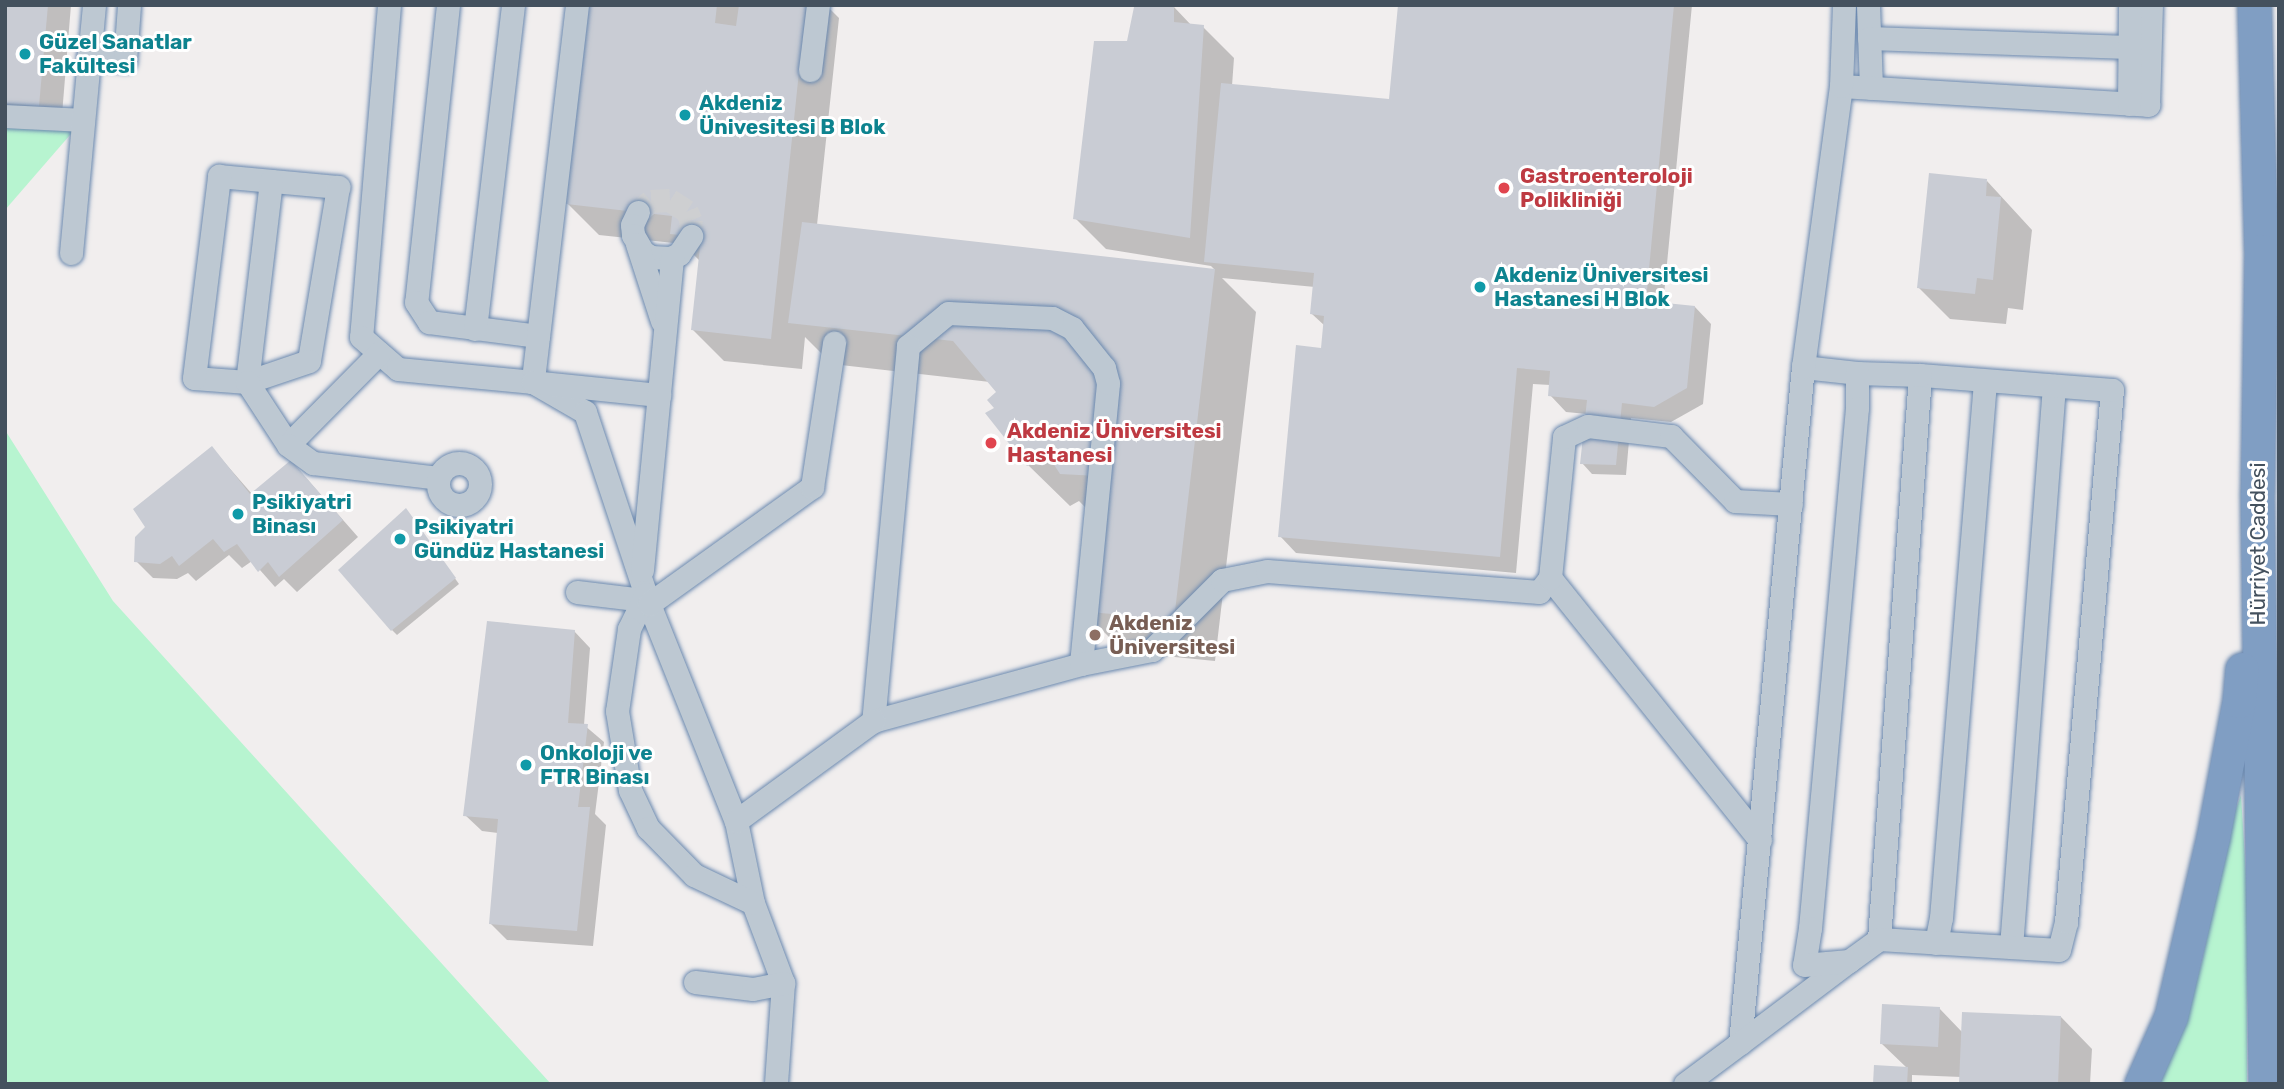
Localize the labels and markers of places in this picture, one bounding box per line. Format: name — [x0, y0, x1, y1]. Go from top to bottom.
place label: Güzel Sanatlar Fakültesi — [39, 29, 192, 79]
marker: Güzel Sanatlar Fakültesi — [17, 46, 33, 62]
place label: Akdeniz Ünivesitesi B Blok — [699, 90, 885, 140]
marker: Akdeniz Ünivesitesi B Blok — [677, 107, 693, 123]
place label: Gastroenteroloji Polikliniği — [1520, 163, 1693, 213]
marker: Gastroenteroloji Polikliniği — [1494, 178, 1514, 198]
place label: Akdeniz Üniversitesi Hastanesi H Blok — [1494, 262, 1709, 312]
marker: Akdeniz Üniversitesi Hastanesi H Blok — [1472, 279, 1488, 295]
place label: Akdeniz Üniversitesi Hastanesi — [1007, 418, 1222, 468]
marker: Akdeniz Üniversitesi Hastanesi — [981, 433, 1001, 453]
place label: Psikiyatri Binası — [252, 489, 352, 539]
marker: Psikiyatri Binası — [230, 506, 246, 522]
place label: Psikiyatri Gündüz Hastanesi — [414, 514, 604, 564]
marker: Psikiyatri Gündüz Hastanesi — [392, 531, 408, 547]
place label: Akdeniz Üniversitesi — [1109, 610, 1235, 660]
marker: Akdeniz Üniversitesi — [1087, 627, 1103, 643]
place label: Onkoloji ve FTR Binası — [540, 740, 653, 790]
marker: Onkoloji ve FTR Binası — [518, 757, 534, 773]

